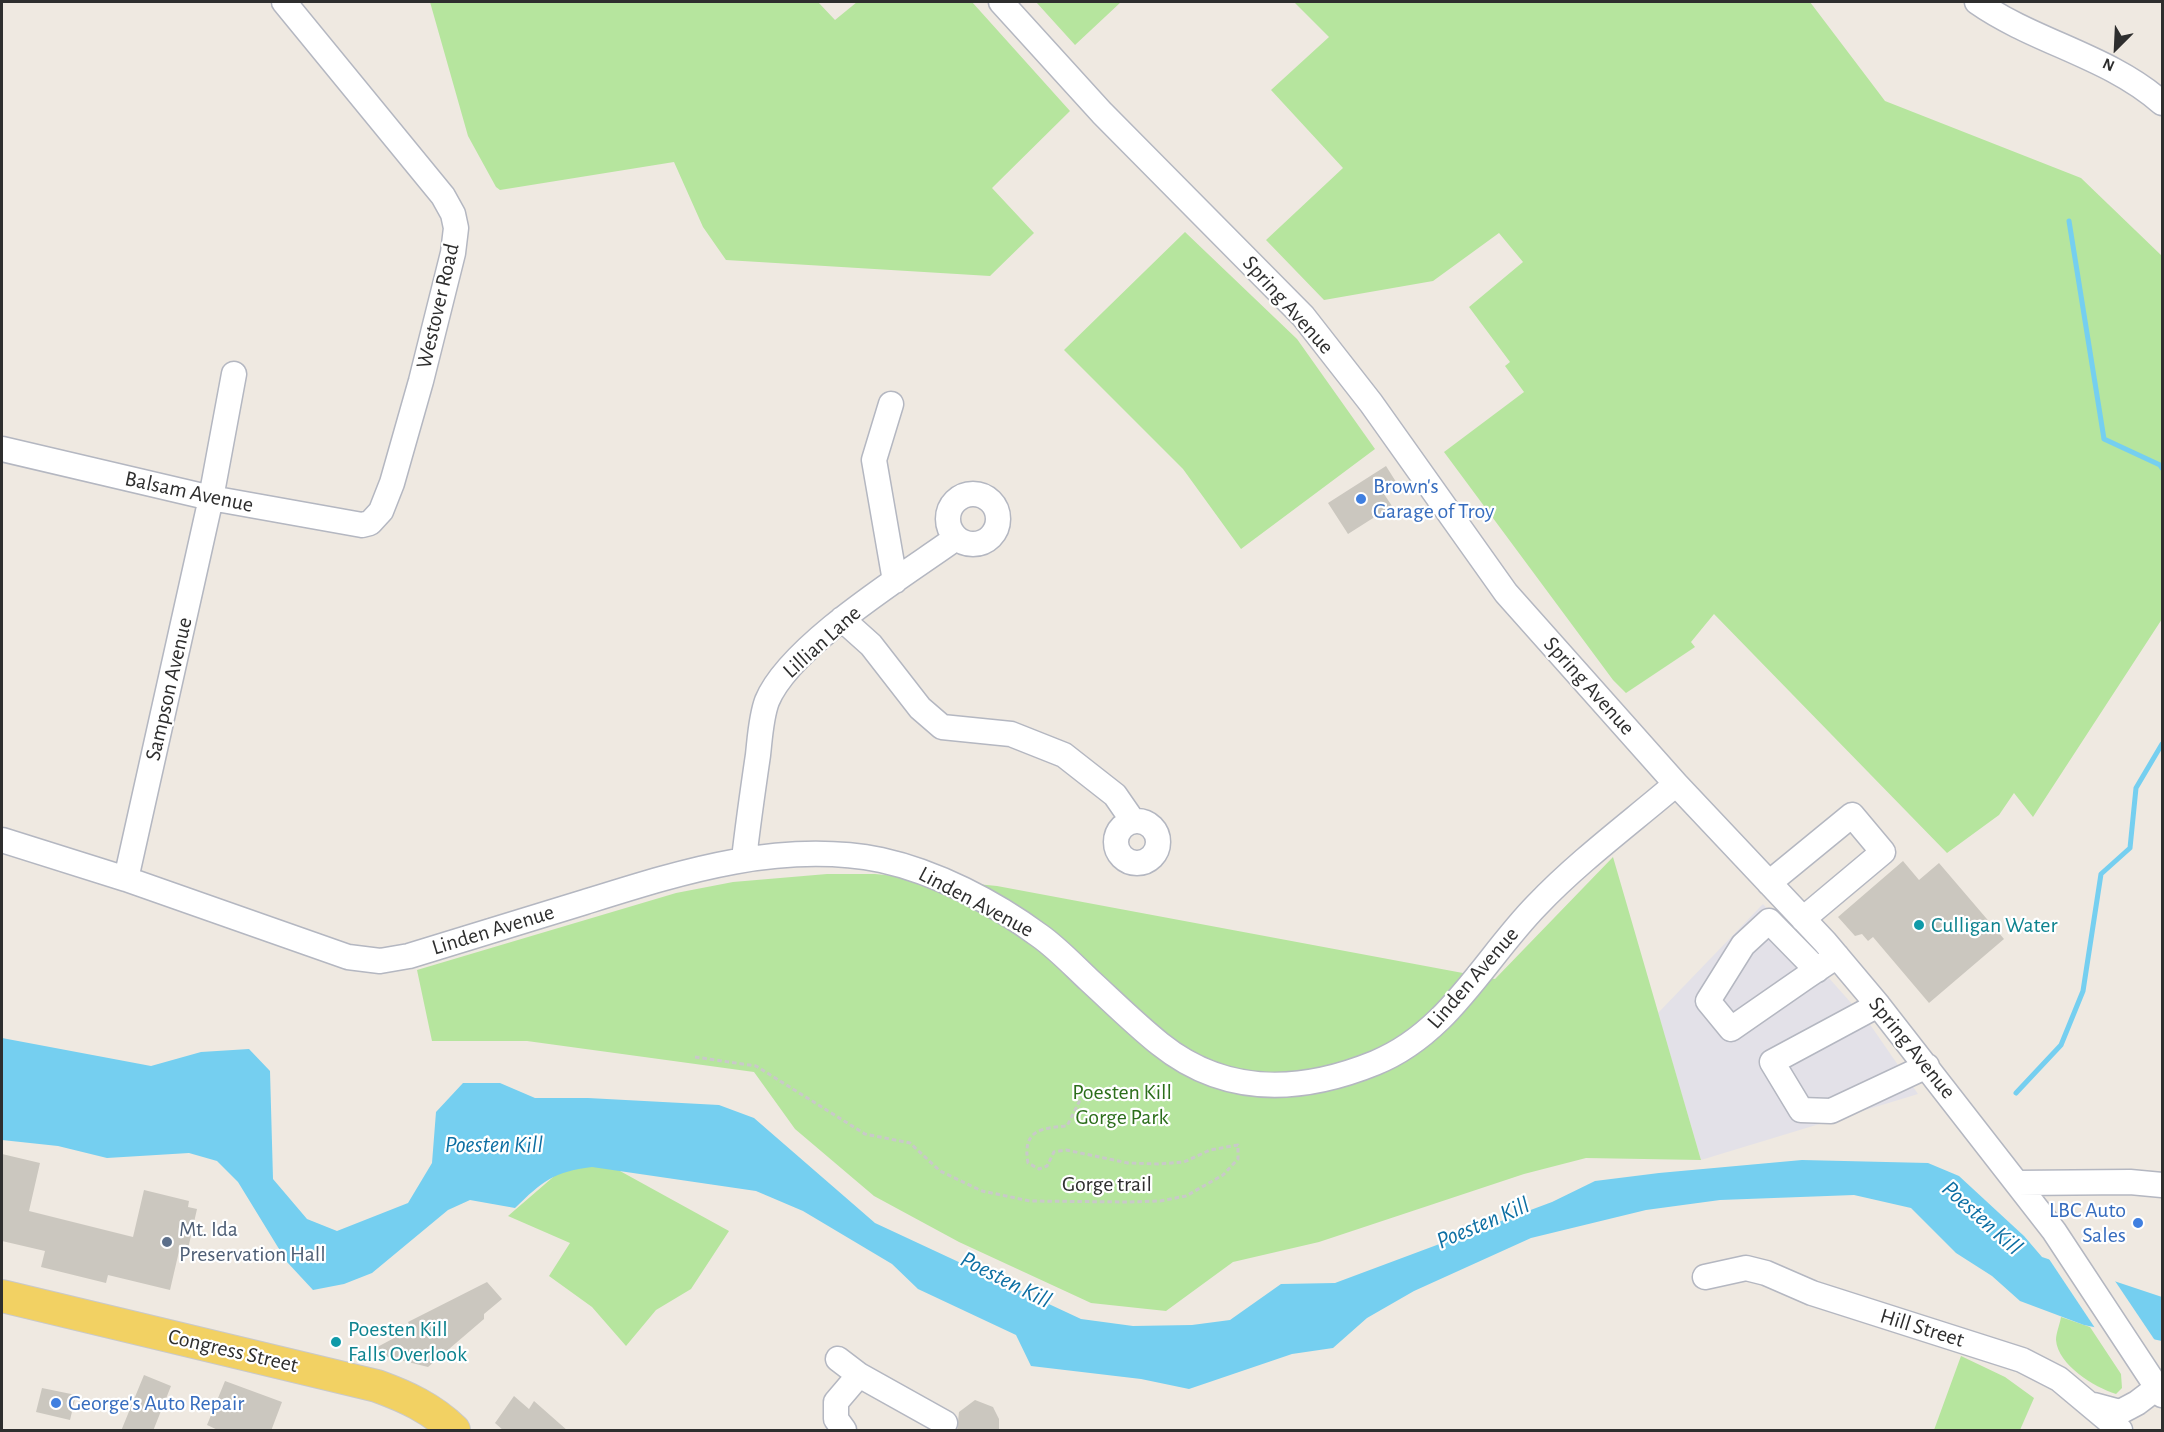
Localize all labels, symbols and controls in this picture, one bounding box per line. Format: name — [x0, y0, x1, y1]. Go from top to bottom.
north arrow — [2086, 18, 2146, 78]
text: N — [2100, 55, 2117, 74]
street label: Westover Road — [411, 241, 465, 371]
street label: Spring Avenue — [1237, 250, 1339, 360]
street label: Balsam Avenue — [122, 465, 256, 519]
place label: Brown's Garage of Troy — [1373, 473, 1494, 524]
marker: Brown's Garage of Troy — [1354, 492, 1368, 506]
street label: Lillian Lane — [777, 600, 867, 684]
street label: Sampson Avenue — [140, 615, 198, 763]
street label: Spring Avenue — [1538, 631, 1640, 741]
street label: Linden Avenue — [914, 861, 1038, 943]
street label: Linden Avenue — [429, 899, 557, 961]
place label: Culligan Water — [1931, 912, 2057, 938]
marker: Culligan Water — [1912, 918, 1926, 932]
street label: Linden Avenue — [1422, 922, 1524, 1034]
street label: Spring Avenue — [1863, 992, 1961, 1104]
park label: Poesten Kill Gorge Park — [1072, 1079, 1172, 1130]
water label: Poesten Kill — [445, 1131, 543, 1159]
street label: Gorge trail — [1062, 1171, 1152, 1197]
water label: Poesten Kill — [1936, 1174, 2028, 1262]
water label: Poesten Kill — [1432, 1190, 1534, 1256]
place label: LBC Auto Sales — [2049, 1197, 2126, 1248]
place label: Mt. Ida Preservation Hall — [179, 1216, 326, 1268]
marker: LBC Auto Sales — [2131, 1216, 2145, 1230]
marker: Mt. Ida Preservation Hall — [160, 1235, 174, 1249]
water label: Poesten Kill — [956, 1245, 1056, 1315]
street label: Hill Street — [1877, 1303, 1967, 1353]
place label: Poesten Kill Falls Overlook — [348, 1316, 467, 1368]
street label: Congress Street — [165, 1323, 301, 1379]
marker: Poesten Kill Falls Overlook — [329, 1335, 343, 1349]
place label: George's Auto Repair — [68, 1390, 244, 1416]
marker: George's Auto Repair — [49, 1396, 63, 1410]

